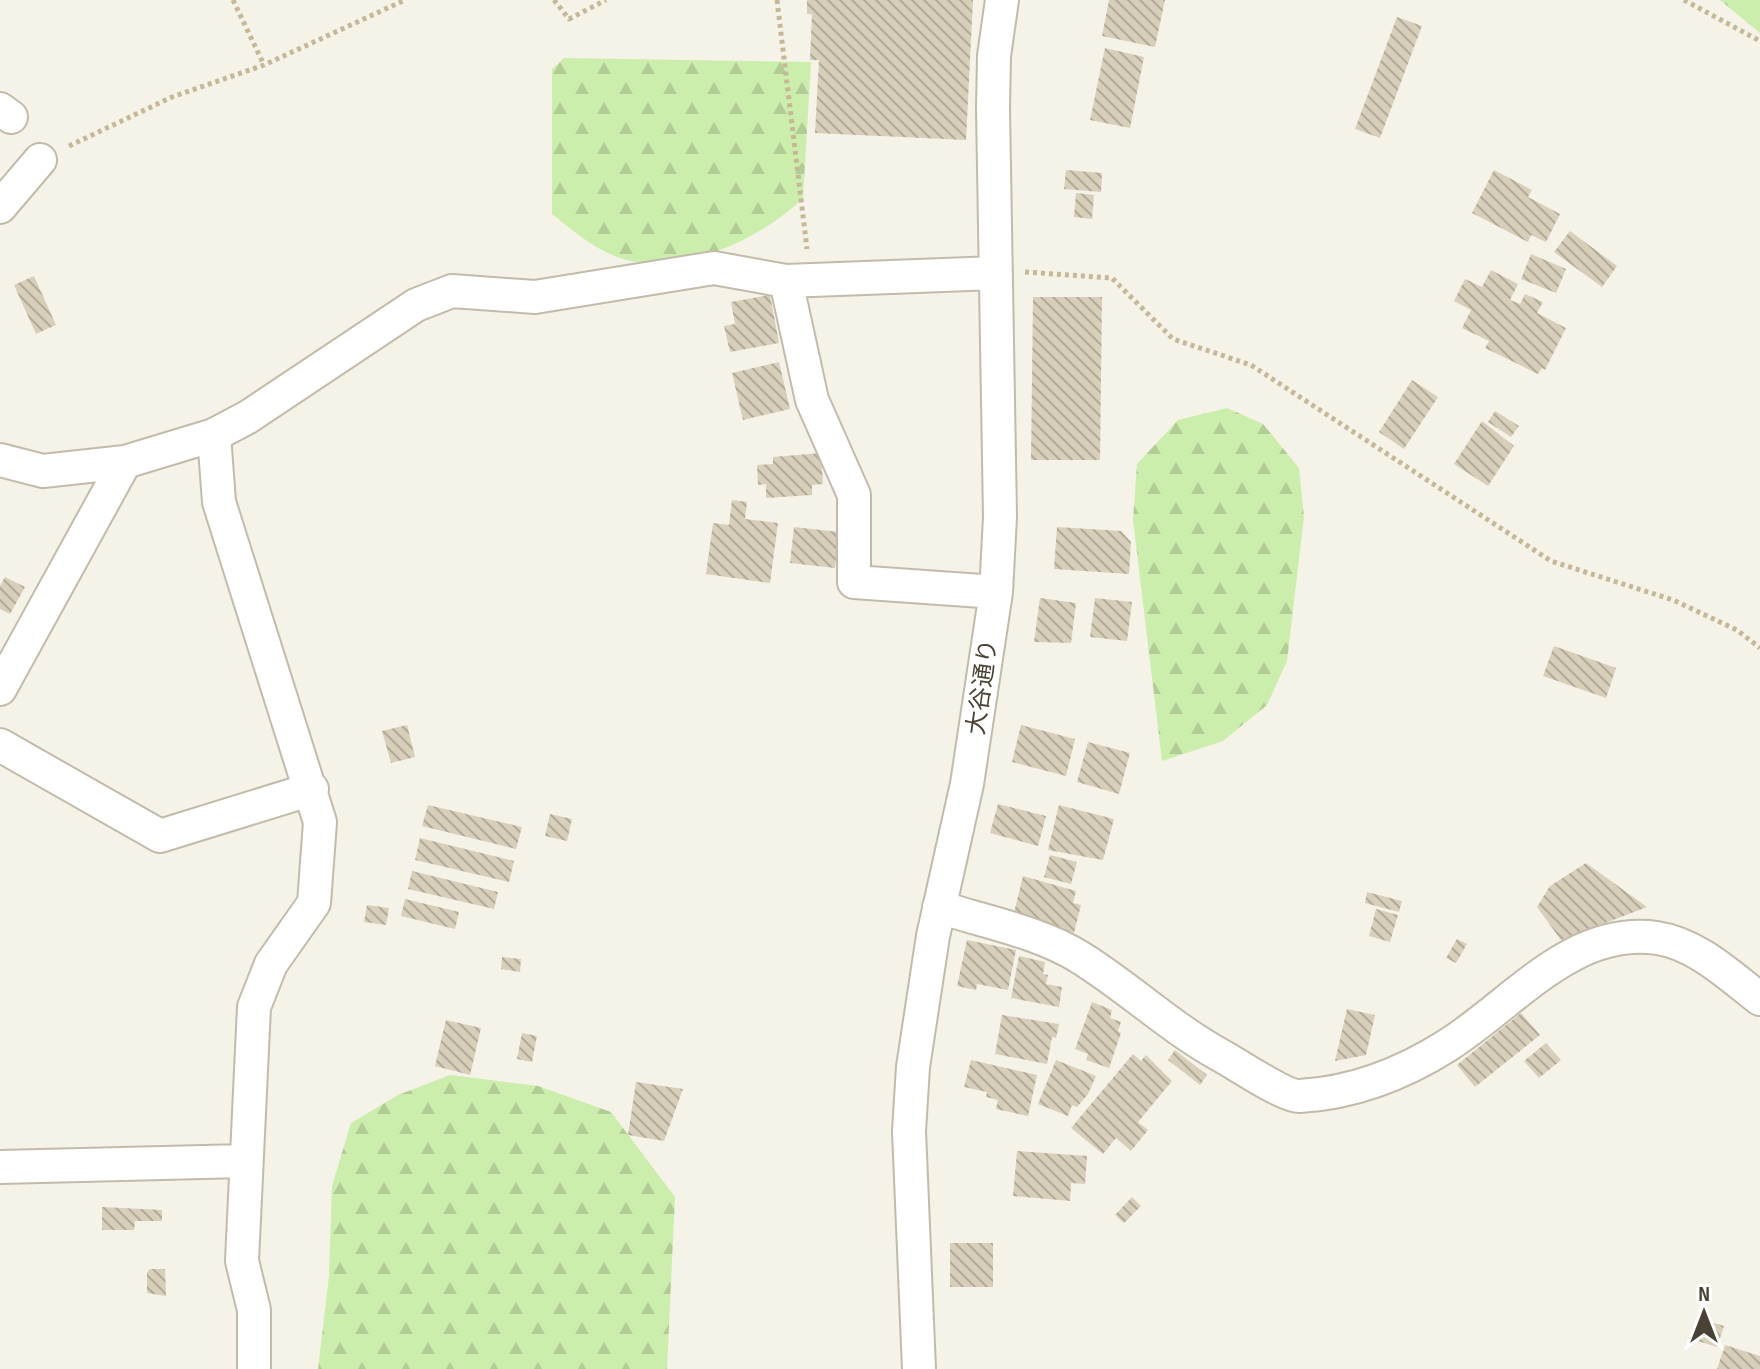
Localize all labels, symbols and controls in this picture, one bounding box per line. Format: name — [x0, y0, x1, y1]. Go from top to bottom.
street label: 大谷通り — [961, 638, 1004, 737]
north arrow — [1664, 1273, 1744, 1353]
text: N — [1698, 1281, 1710, 1308]

